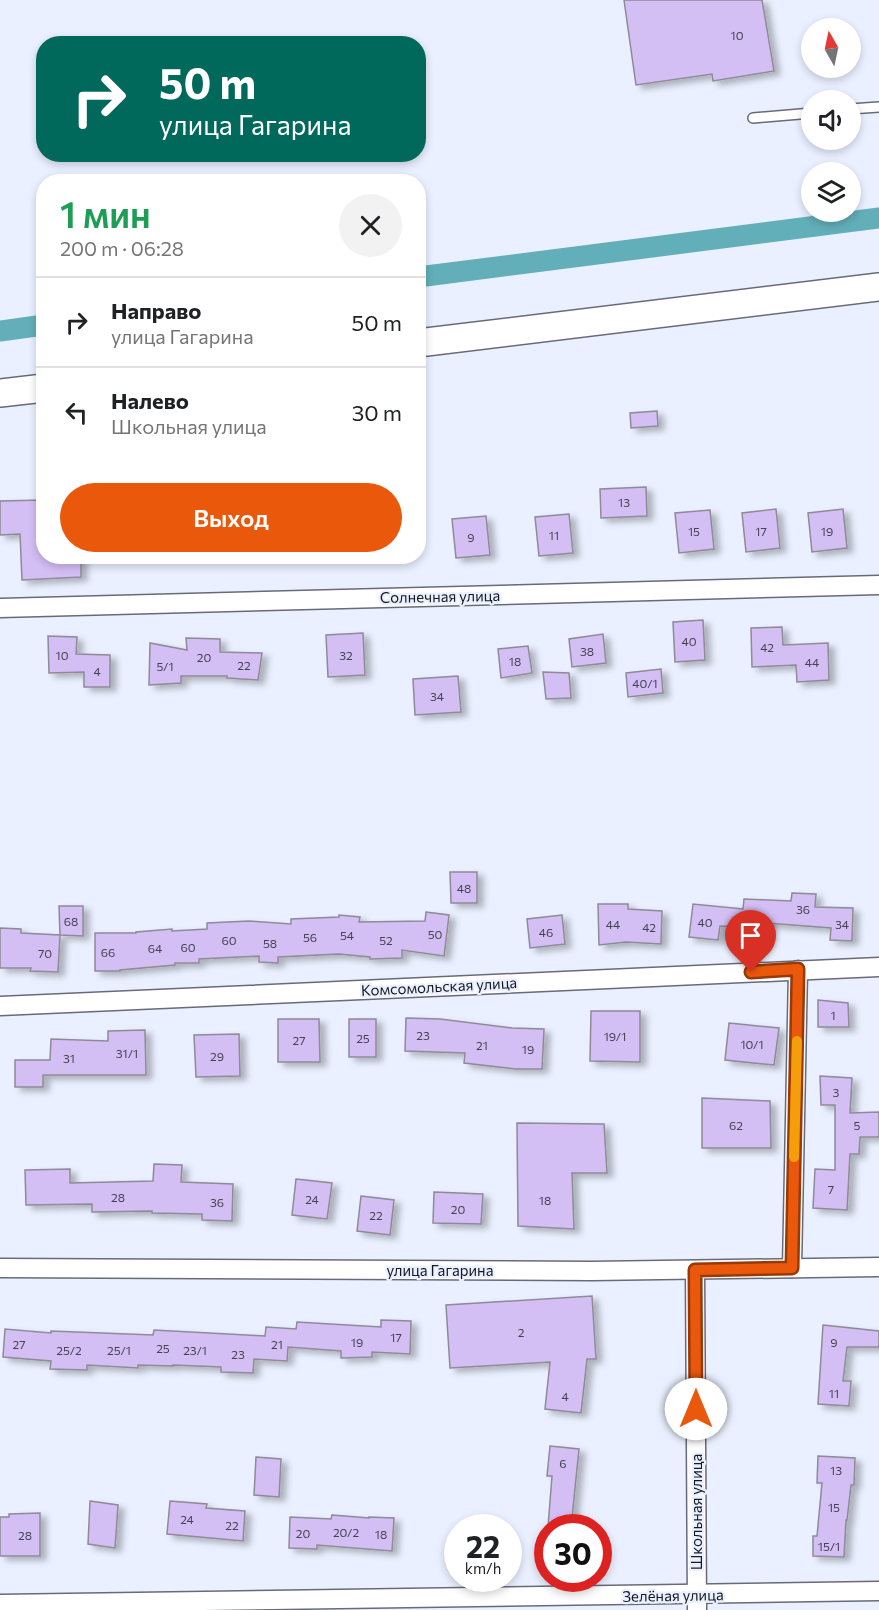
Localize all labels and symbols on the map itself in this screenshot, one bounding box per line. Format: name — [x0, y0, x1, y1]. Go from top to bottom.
north arrow — [801, 18, 861, 78]
house number: 10 — [731, 28, 744, 42]
house number: 13 — [618, 495, 630, 509]
house number: 15 — [688, 524, 700, 538]
house number: 17 — [755, 524, 767, 538]
house number: 19 — [821, 524, 833, 538]
house number: 11 — [549, 528, 559, 542]
house number: 9 — [467, 530, 475, 544]
street label: Солнечная улица — [380, 586, 500, 606]
house number: 40 — [681, 634, 697, 648]
house number: 42 — [760, 640, 774, 654]
house number: 38 — [580, 644, 594, 658]
house number: 10 — [56, 648, 69, 662]
house number: 32 — [339, 648, 353, 662]
house number: 20 — [197, 650, 211, 664]
house number: 18 — [509, 654, 521, 668]
house number: 44 — [805, 655, 819, 669]
house number: 22 — [237, 658, 251, 672]
house number: 5/1 — [156, 659, 174, 673]
house number: 4 — [93, 664, 101, 678]
house number: 40/1 — [632, 676, 658, 690]
house number: 34 — [430, 689, 444, 703]
house number: 48 — [457, 881, 471, 895]
house number: 36 — [796, 902, 810, 916]
pin — [725, 910, 776, 972]
house number: 68 — [64, 914, 78, 928]
house number: 40 — [697, 915, 713, 929]
house number: 44 — [606, 917, 620, 931]
house number: 34 — [835, 917, 849, 931]
house number: 42 — [642, 920, 656, 934]
house number: 46 — [539, 925, 553, 939]
house number: 50 — [428, 927, 443, 941]
house number: 54 — [340, 928, 354, 942]
house number: 56 — [303, 930, 317, 944]
house number: 60 — [221, 933, 237, 947]
house number: 52 — [379, 933, 393, 947]
house number: 58 — [263, 936, 277, 950]
house number: 60 — [180, 940, 196, 954]
house number: 64 — [148, 941, 162, 955]
house number: 66 — [101, 945, 115, 959]
house number: 70 — [38, 946, 52, 960]
street label: Комсомольская улица — [360, 973, 518, 999]
house number: 1 — [830, 1008, 836, 1022]
house number: 23 — [416, 1028, 430, 1042]
house number: 19/1 — [604, 1029, 626, 1043]
house number: 25 — [356, 1031, 370, 1045]
house number: 27 — [293, 1033, 305, 1047]
house number: 10/1 — [740, 1037, 764, 1051]
house number: 21 — [476, 1038, 488, 1052]
house number: 19 — [522, 1042, 534, 1056]
house number: 31/1 — [116, 1046, 138, 1060]
house number: 29 — [210, 1049, 224, 1063]
house number: 31 — [63, 1051, 75, 1065]
house number: 3 — [833, 1085, 840, 1099]
house number: 62 — [729, 1118, 743, 1132]
house number: 5 — [854, 1118, 861, 1132]
house number: 7 — [828, 1182, 834, 1196]
house number: 28 — [111, 1190, 125, 1204]
house number: 24 — [305, 1192, 319, 1206]
house number: 18 — [539, 1193, 551, 1207]
house number: 36 — [210, 1195, 224, 1209]
house number: 20 — [451, 1202, 465, 1216]
house number: 22 — [369, 1208, 383, 1222]
street label: улица Гагарина — [387, 1261, 493, 1279]
house number: 2 — [518, 1325, 525, 1339]
house number: 17 — [390, 1330, 402, 1344]
house number: 19 — [351, 1335, 363, 1349]
house number: 9 — [830, 1335, 838, 1349]
house number: 27 — [13, 1337, 25, 1351]
house number: 21 — [271, 1337, 283, 1351]
house number: 25 — [156, 1341, 170, 1355]
house number: 25/2 — [56, 1343, 82, 1357]
house number: 25/1 — [107, 1343, 131, 1357]
house number: 23/1 — [183, 1343, 207, 1357]
house number: 23 — [231, 1347, 245, 1361]
position arrow — [664, 1377, 728, 1441]
house number: 11 — [829, 1386, 839, 1400]
house number: 4 — [561, 1389, 569, 1403]
street label: Школьная улица — [687, 1454, 705, 1570]
house number: 6 — [559, 1456, 567, 1470]
house number: 13 — [830, 1463, 842, 1477]
house number: 15 — [828, 1500, 840, 1514]
house number: 24 — [180, 1512, 194, 1526]
speed limit sign: 30 — [534, 1514, 612, 1592]
house number: 22 — [225, 1518, 239, 1532]
house number: 20/2 — [333, 1525, 359, 1539]
house number: 20 — [296, 1526, 310, 1540]
house number: 18 — [375, 1527, 387, 1541]
house number: 28 — [18, 1528, 32, 1542]
house number: 15/1 — [818, 1539, 840, 1553]
street label: Зелёная улица — [622, 1585, 724, 1605]

